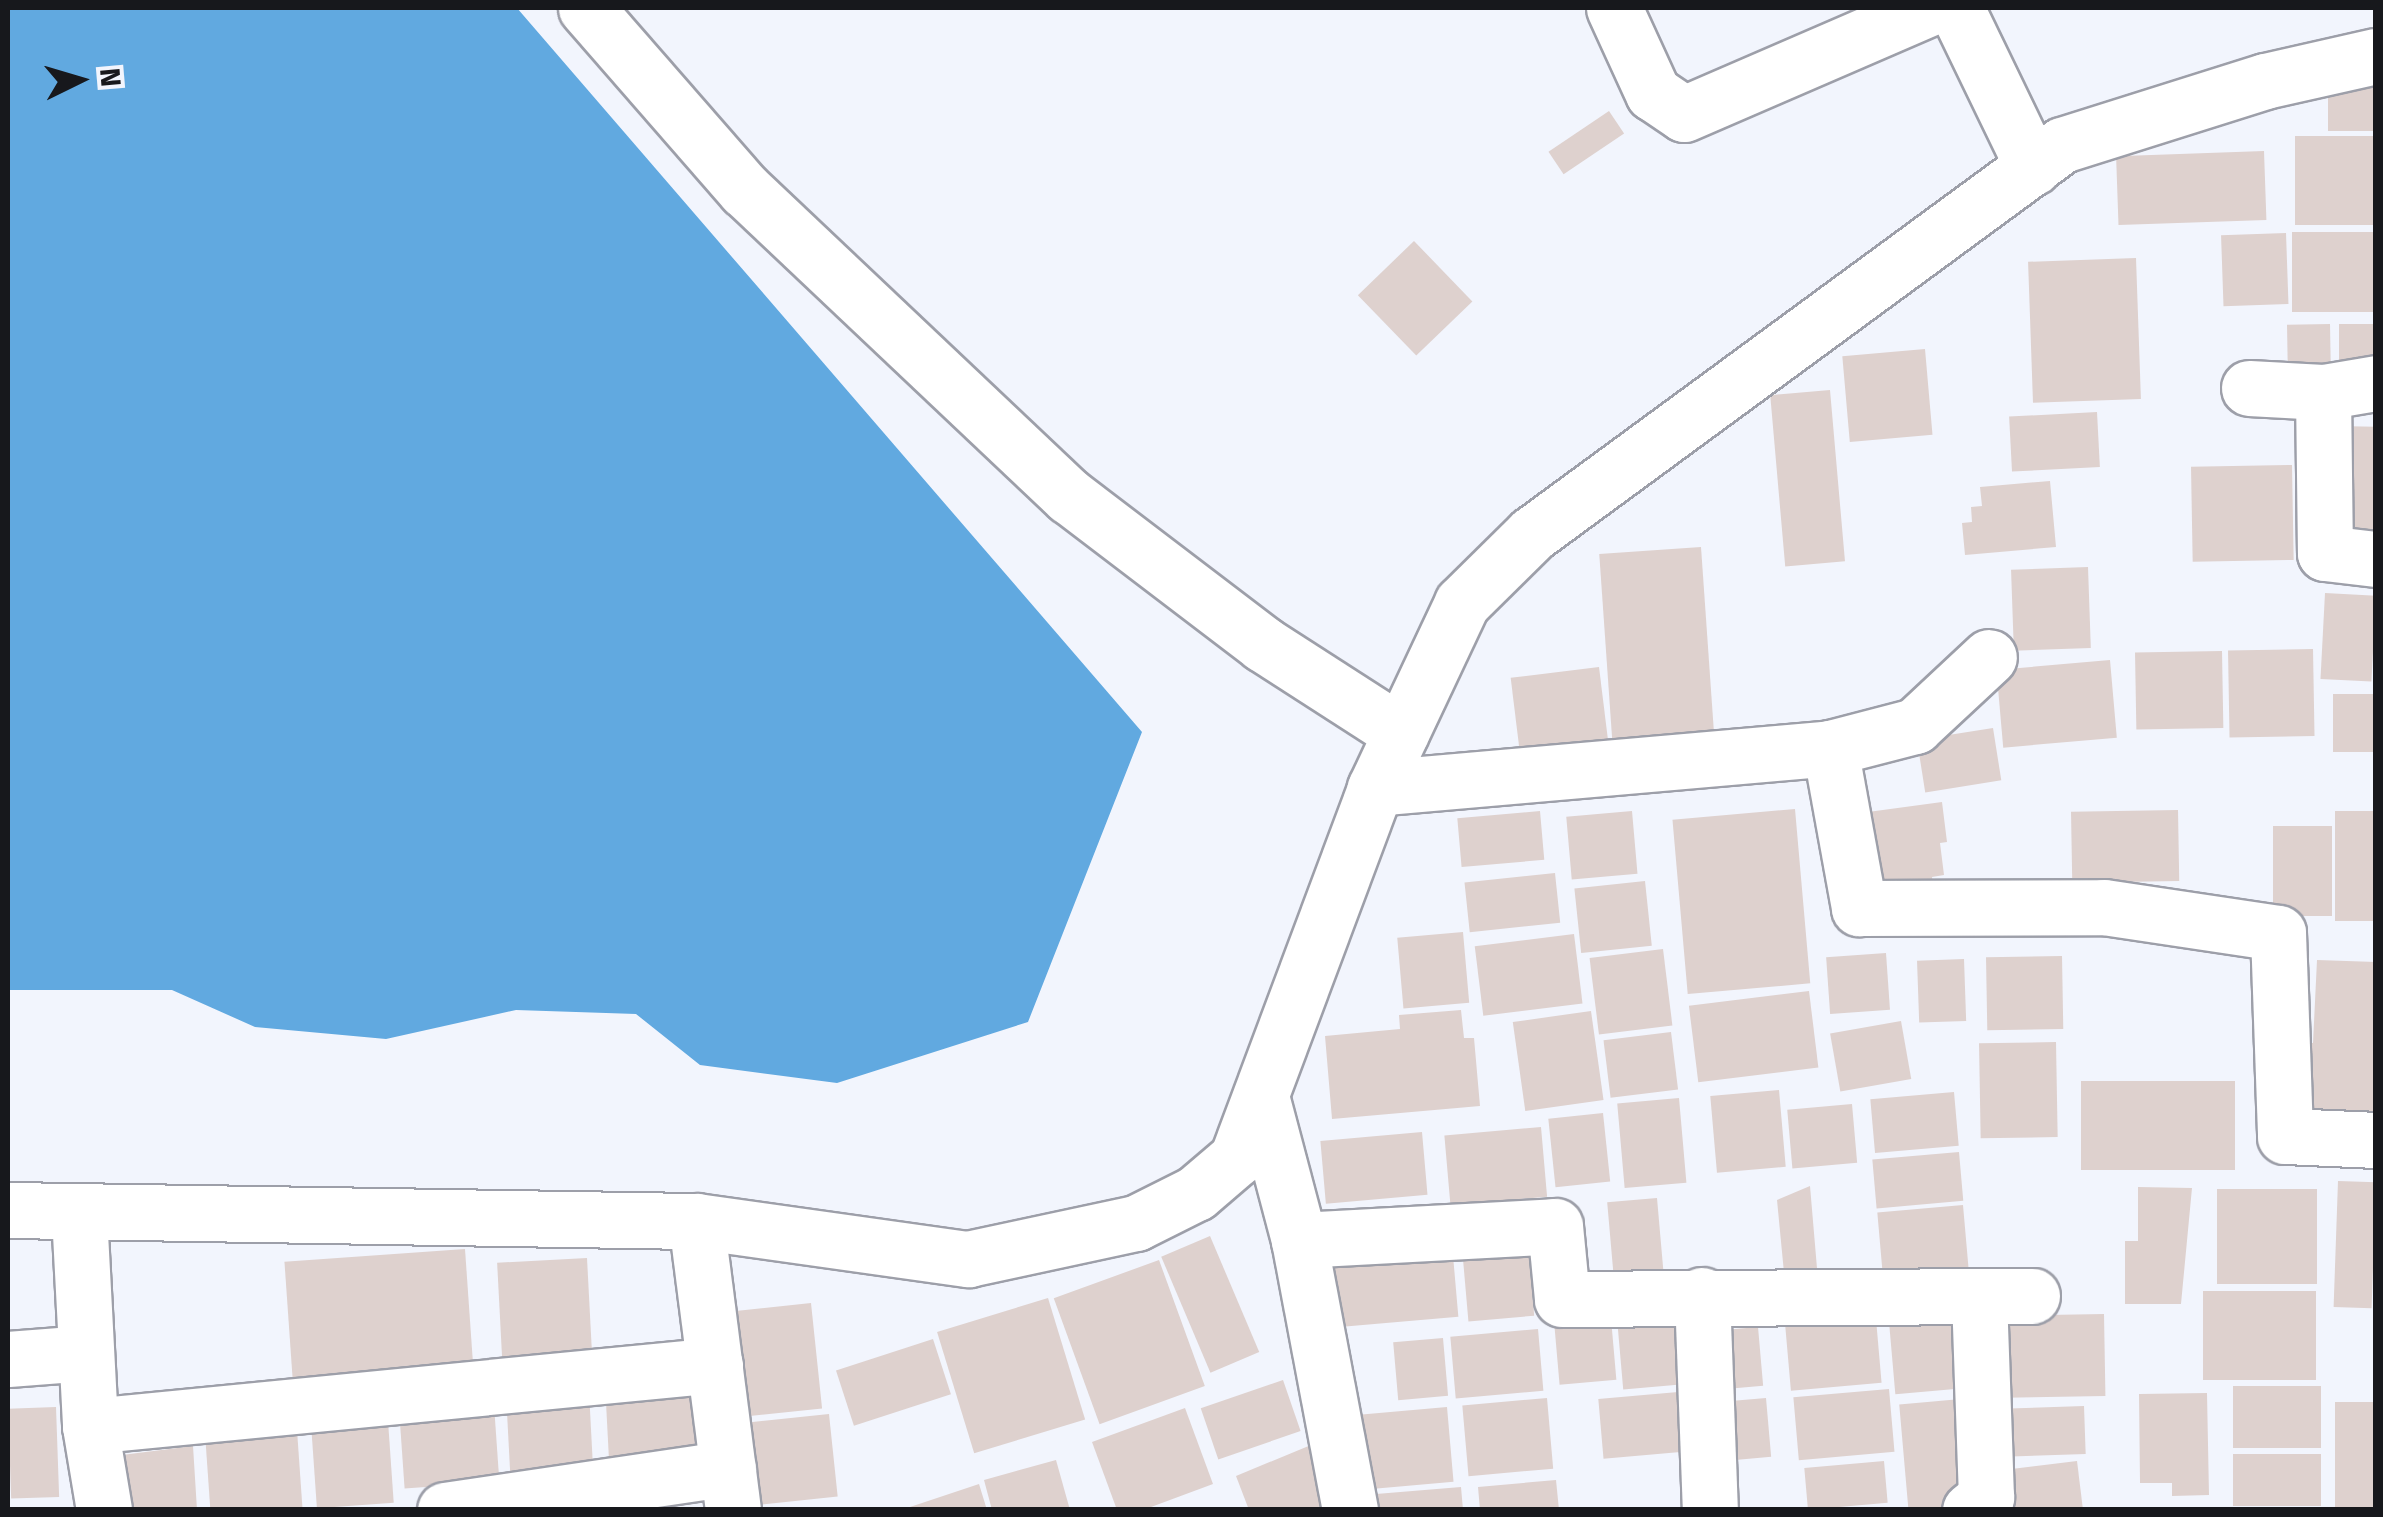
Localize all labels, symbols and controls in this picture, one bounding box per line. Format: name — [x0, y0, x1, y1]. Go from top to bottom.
north arrow — [30, 30, 130, 130]
text: N — [93, 67, 128, 88]

